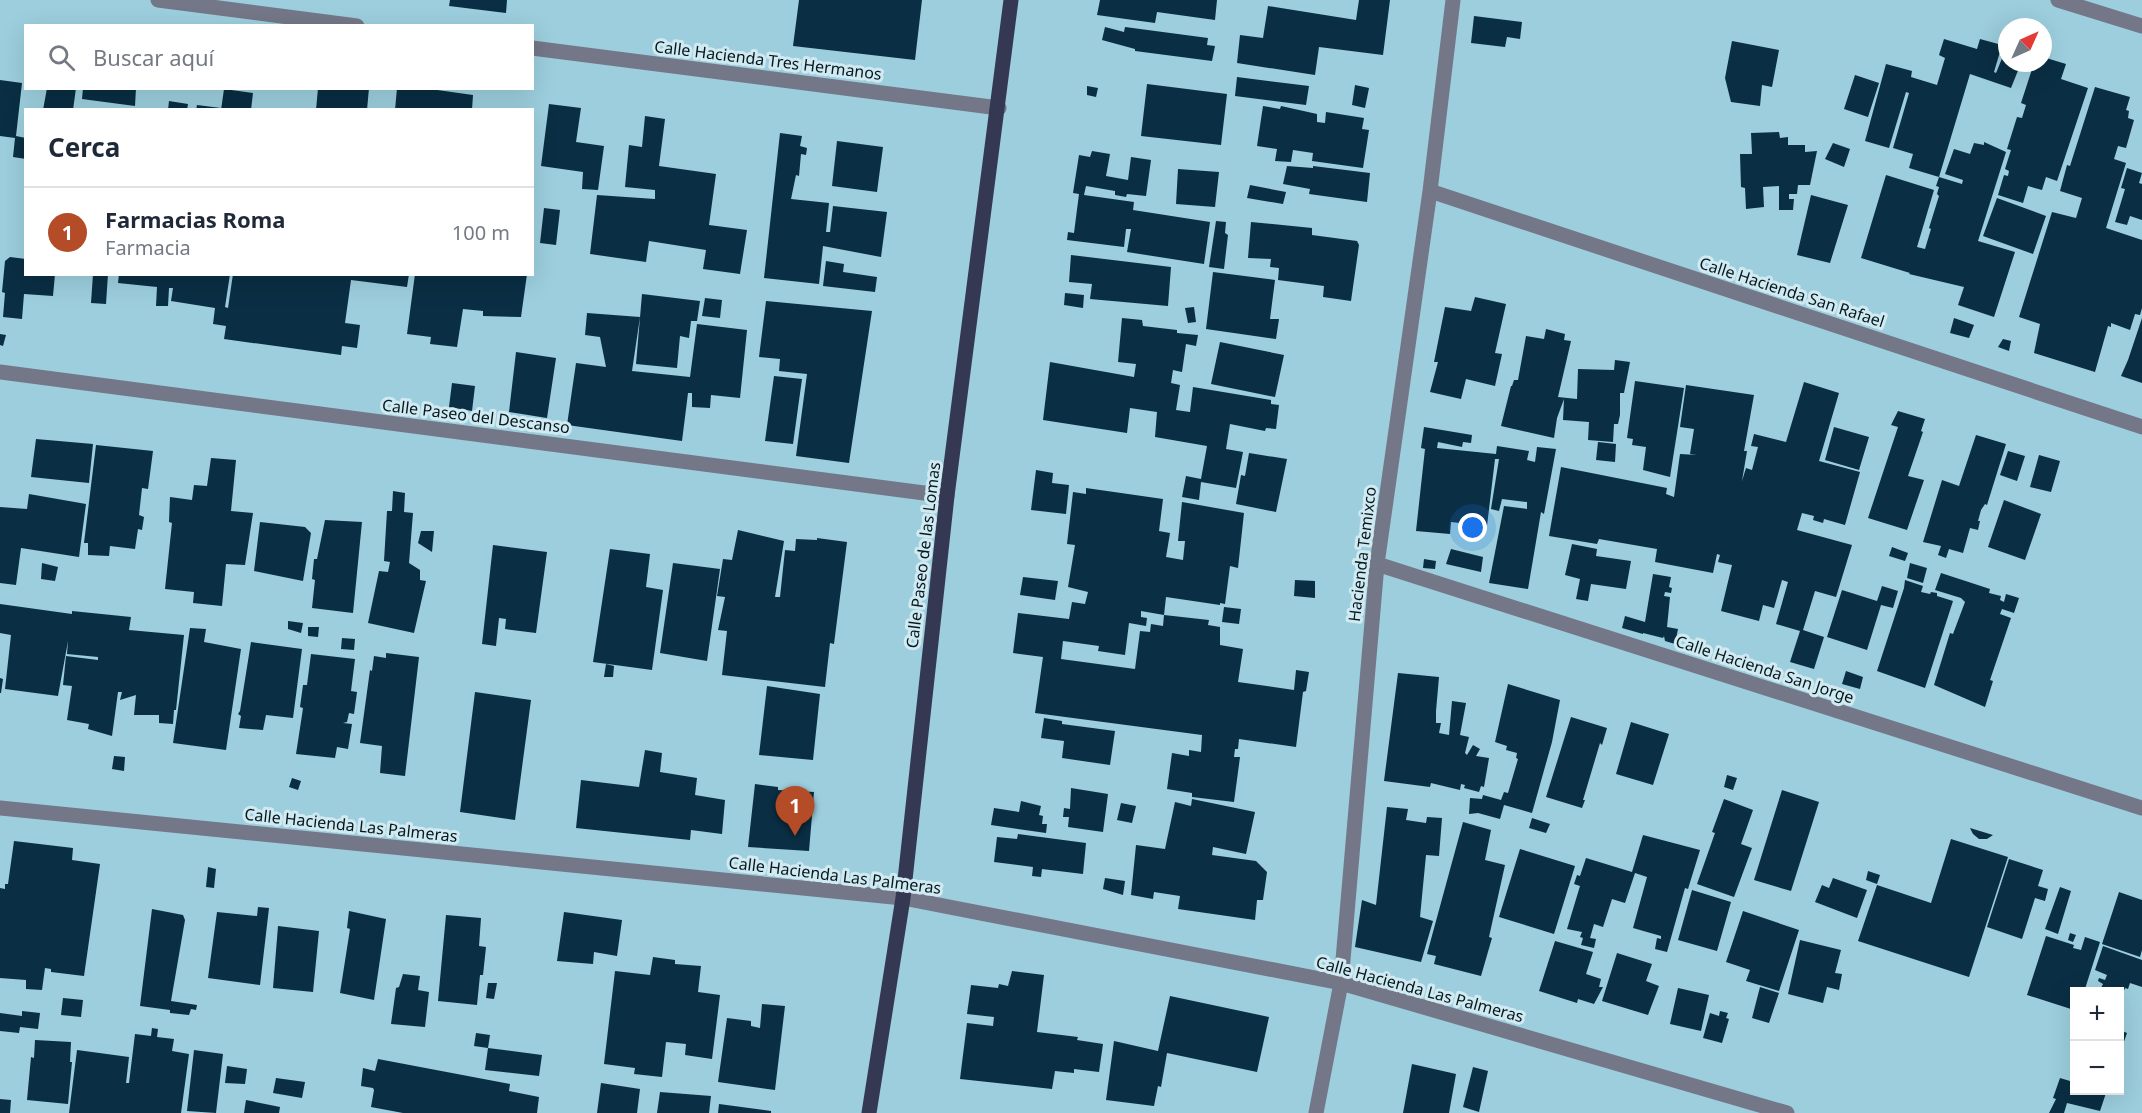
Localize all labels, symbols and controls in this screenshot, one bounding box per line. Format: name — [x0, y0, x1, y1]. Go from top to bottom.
north arrow — [1998, 18, 2052, 72]
search box — [24, 24, 534, 90]
street label: Calle Hacienda Tres Hermanos — [653, 35, 883, 85]
icon: search — [45, 41, 78, 74]
text: Buscar aquí — [93, 42, 214, 72]
text: Cerca — [48, 129, 120, 165]
text: Farmacias Roma — [105, 204, 285, 234]
text: 1 — [62, 219, 73, 246]
text: 100 m — [452, 219, 510, 246]
text: Farmacia — [105, 234, 191, 261]
street label: Calle Hacienda San Rafael — [1697, 252, 1887, 332]
street label: Calle Paseo del Descanso — [381, 394, 571, 438]
street label: Calle Paseo de las Lomas — [901, 461, 945, 649]
street label: Hacienda Temixco — [1343, 485, 1381, 623]
your location — [1458, 513, 1487, 542]
street label: Calle Hacienda San Jorge — [1673, 630, 1857, 708]
pin: 1 — [776, 786, 814, 836]
street label: Calle Hacienda Las Palmeras — [243, 803, 459, 847]
street label: Calle Hacienda Las Palmeras — [727, 851, 943, 899]
street label: Calle Hacienda Las Palmeras — [1314, 951, 1526, 1027]
map controls — [2070, 987, 2124, 1095]
button: + — [2070, 987, 2124, 1041]
button: − — [2070, 1041, 2124, 1095]

